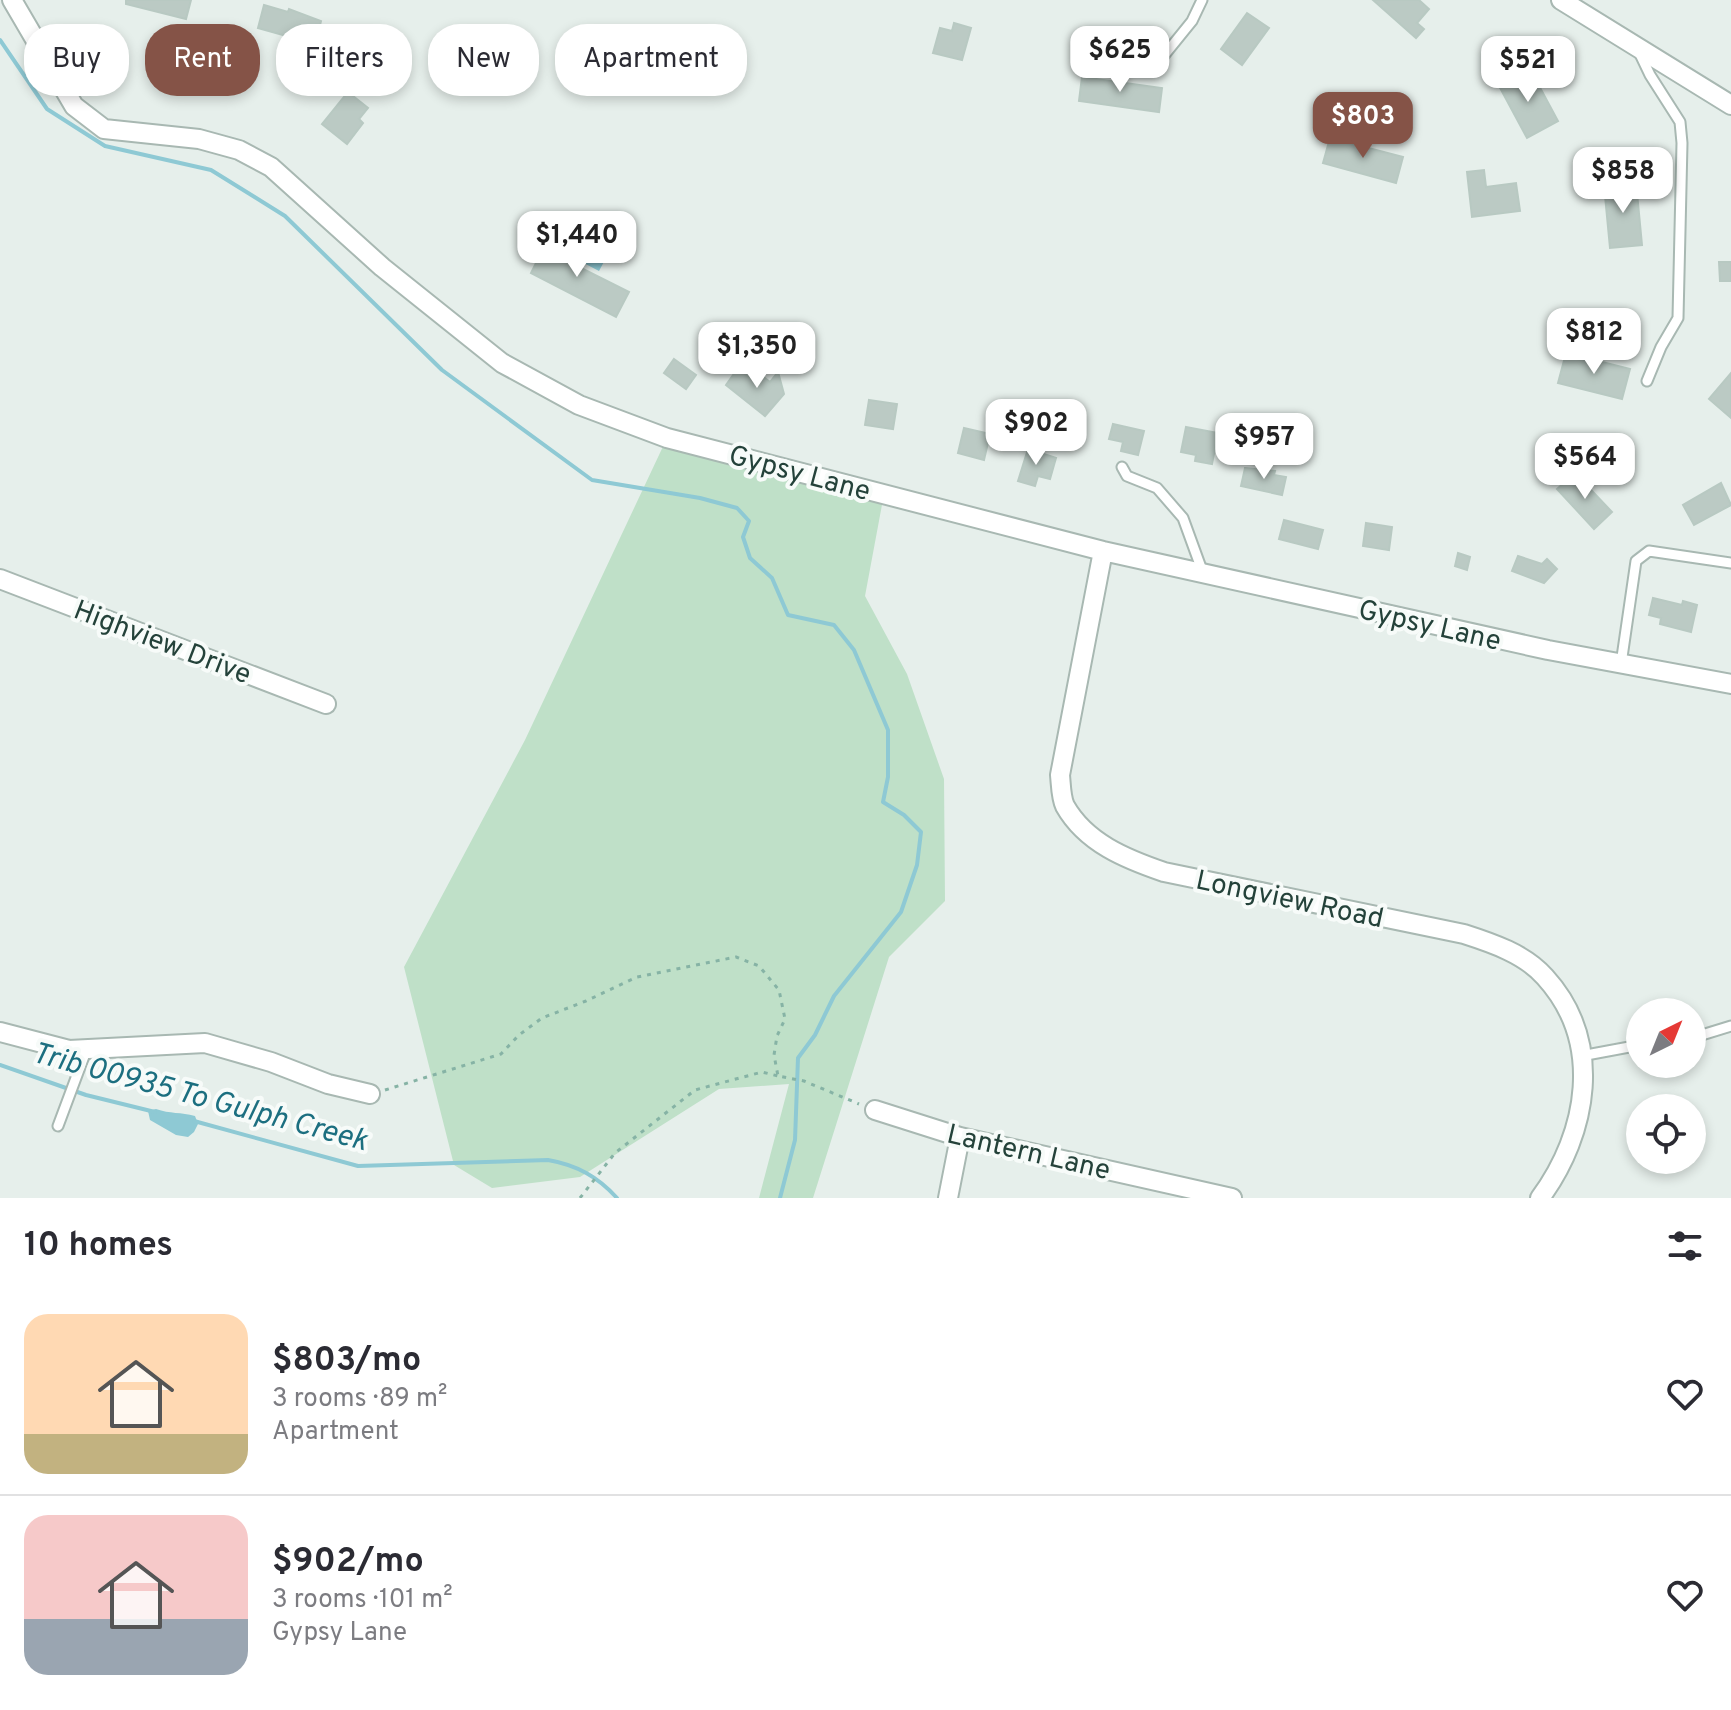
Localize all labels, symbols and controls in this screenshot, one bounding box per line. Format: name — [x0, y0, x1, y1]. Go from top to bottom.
chip: Buy — [24, 24, 129, 96]
chip: Rent — [145, 24, 260, 96]
chip: Filters — [276, 24, 412, 96]
chip: New — [428, 24, 539, 96]
chip: Apartment — [555, 24, 747, 96]
pin: $625 — [1073, 26, 1167, 94]
text: $625 — [1088, 35, 1152, 68]
pin: $521 — [1481, 36, 1575, 104]
text: $521 — [1499, 45, 1557, 78]
pin: $803 — [1316, 92, 1410, 160]
text: $803 — [1331, 101, 1395, 134]
pin: $858 — [1576, 147, 1670, 215]
text: $858 — [1591, 156, 1655, 189]
pin: $1,440 — [512, 211, 642, 279]
text: $1,440 — [535, 220, 619, 253]
pin: $812 — [1547, 308, 1641, 376]
text: $812 — [1565, 317, 1623, 350]
pin: $1,350 — [692, 322, 822, 390]
text: $1,350 — [716, 331, 798, 364]
pin: $902 — [989, 399, 1083, 467]
text: $902 — [1004, 408, 1068, 441]
pin: $957 — [1217, 413, 1311, 481]
text: $957 — [1233, 422, 1295, 455]
pin: $564 — [1538, 433, 1632, 501]
street label: Gypsy Lane — [724, 439, 874, 511]
text: $564 — [1553, 442, 1617, 475]
street label: Highview Drive — [68, 593, 256, 694]
street label: Gypsy Lane — [1354, 593, 1504, 661]
street label: Longview Road — [1192, 863, 1387, 938]
north arrow — [1626, 998, 1706, 1078]
map controls — [1626, 998, 1706, 1174]
water label: Trib 00935 To Gulph Creek — [28, 1036, 372, 1161]
button: locate — [1626, 1094, 1706, 1174]
street label: Lantern Lane — [943, 1118, 1114, 1190]
icon: filters — [1663, 1224, 1707, 1268]
text: 10 homes — [24, 1225, 173, 1268]
text: $803/mo — [272, 1340, 421, 1383]
icon: home — [88, 1346, 184, 1442]
icon: heart — [1663, 1372, 1707, 1416]
text: 3 rooms · 89 m² — [272, 1383, 447, 1416]
text: Apartment — [272, 1416, 399, 1449]
text: $902/mo — [272, 1541, 424, 1584]
icon: home — [88, 1547, 184, 1643]
icon: heart — [1663, 1573, 1707, 1617]
text: 3 rooms · 101 m² — [272, 1584, 453, 1617]
text: Gypsy Lane — [272, 1617, 407, 1650]

